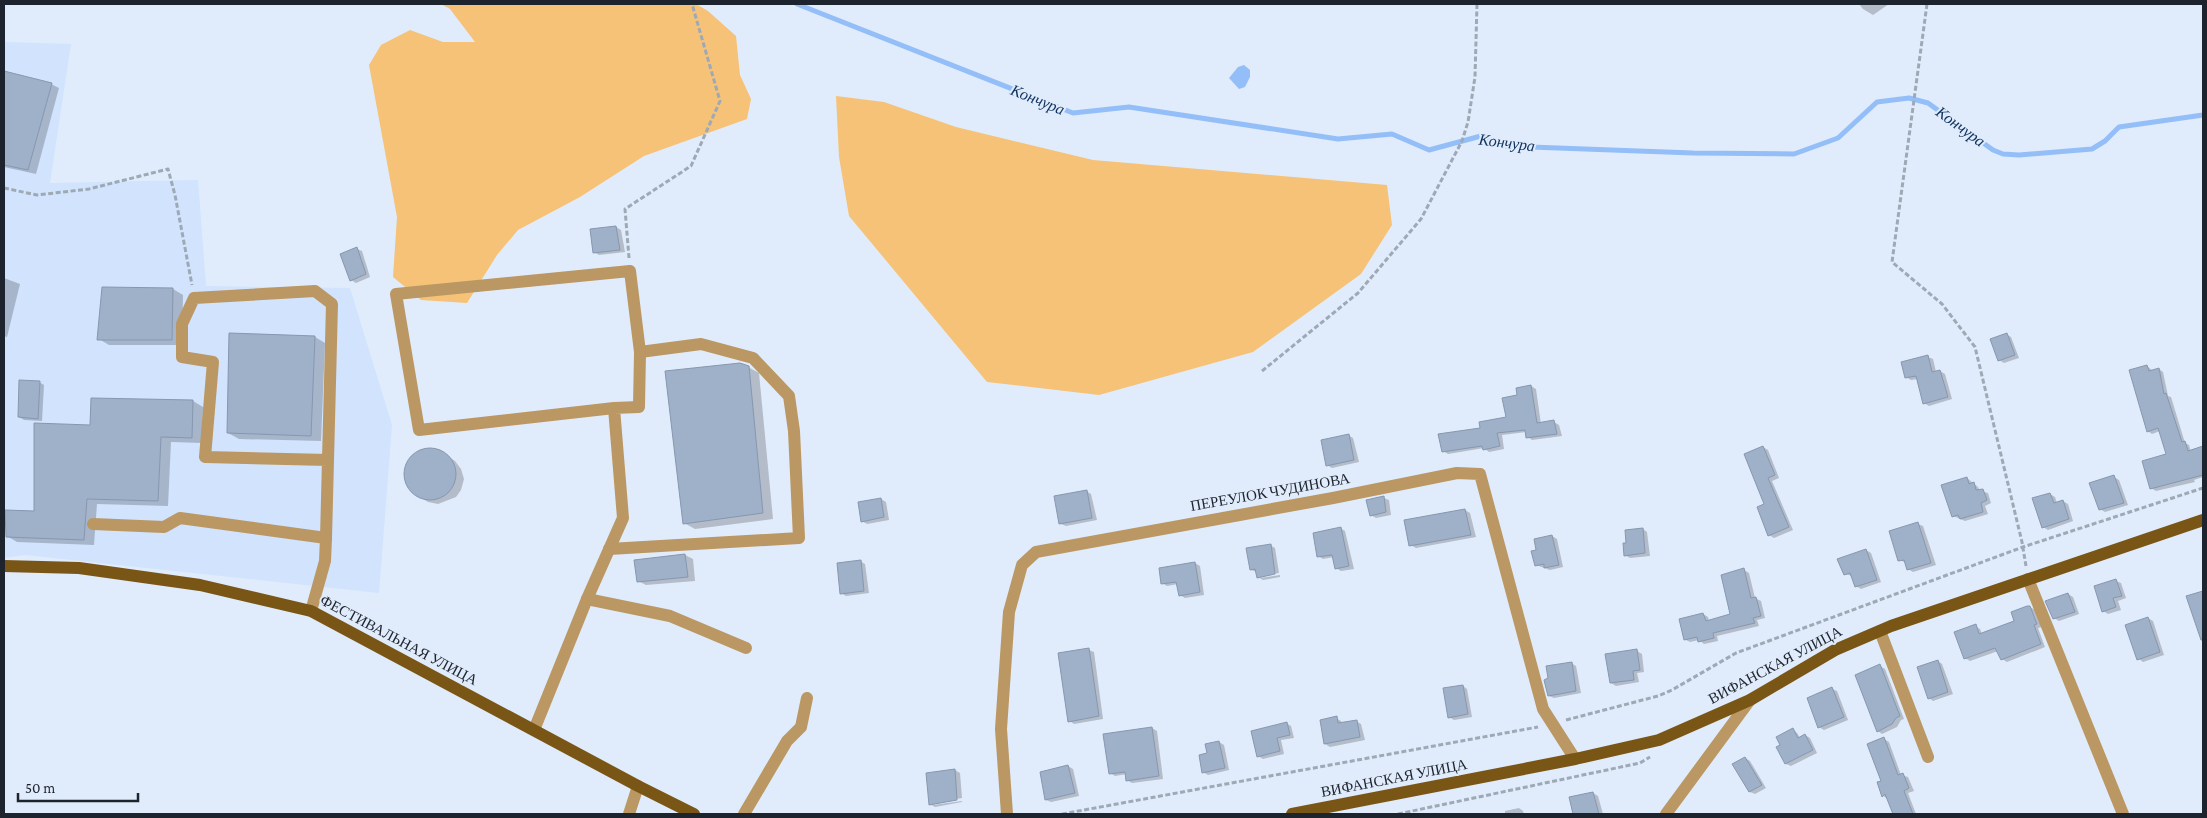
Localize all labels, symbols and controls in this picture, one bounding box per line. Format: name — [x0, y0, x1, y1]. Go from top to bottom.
water label: Кончура — [1007, 81, 1067, 119]
water label: Кончура — [1931, 102, 1989, 151]
water label: Кончура — [1477, 130, 1536, 155]
street label: ПЕРЕУЛОК ЧУДИНОВА — [1189, 470, 1351, 514]
street label: ФЕСТИВАЛЬНАЯ УЛИЦА — [318, 592, 480, 688]
street label: ВИФАНСКАЯ УЛИЦА — [1706, 623, 1845, 707]
street label: ВИФАНСКАЯ УЛИЦА — [1320, 756, 1469, 800]
scale bar — [18, 770, 138, 802]
text: 50 m — [25, 780, 55, 796]

